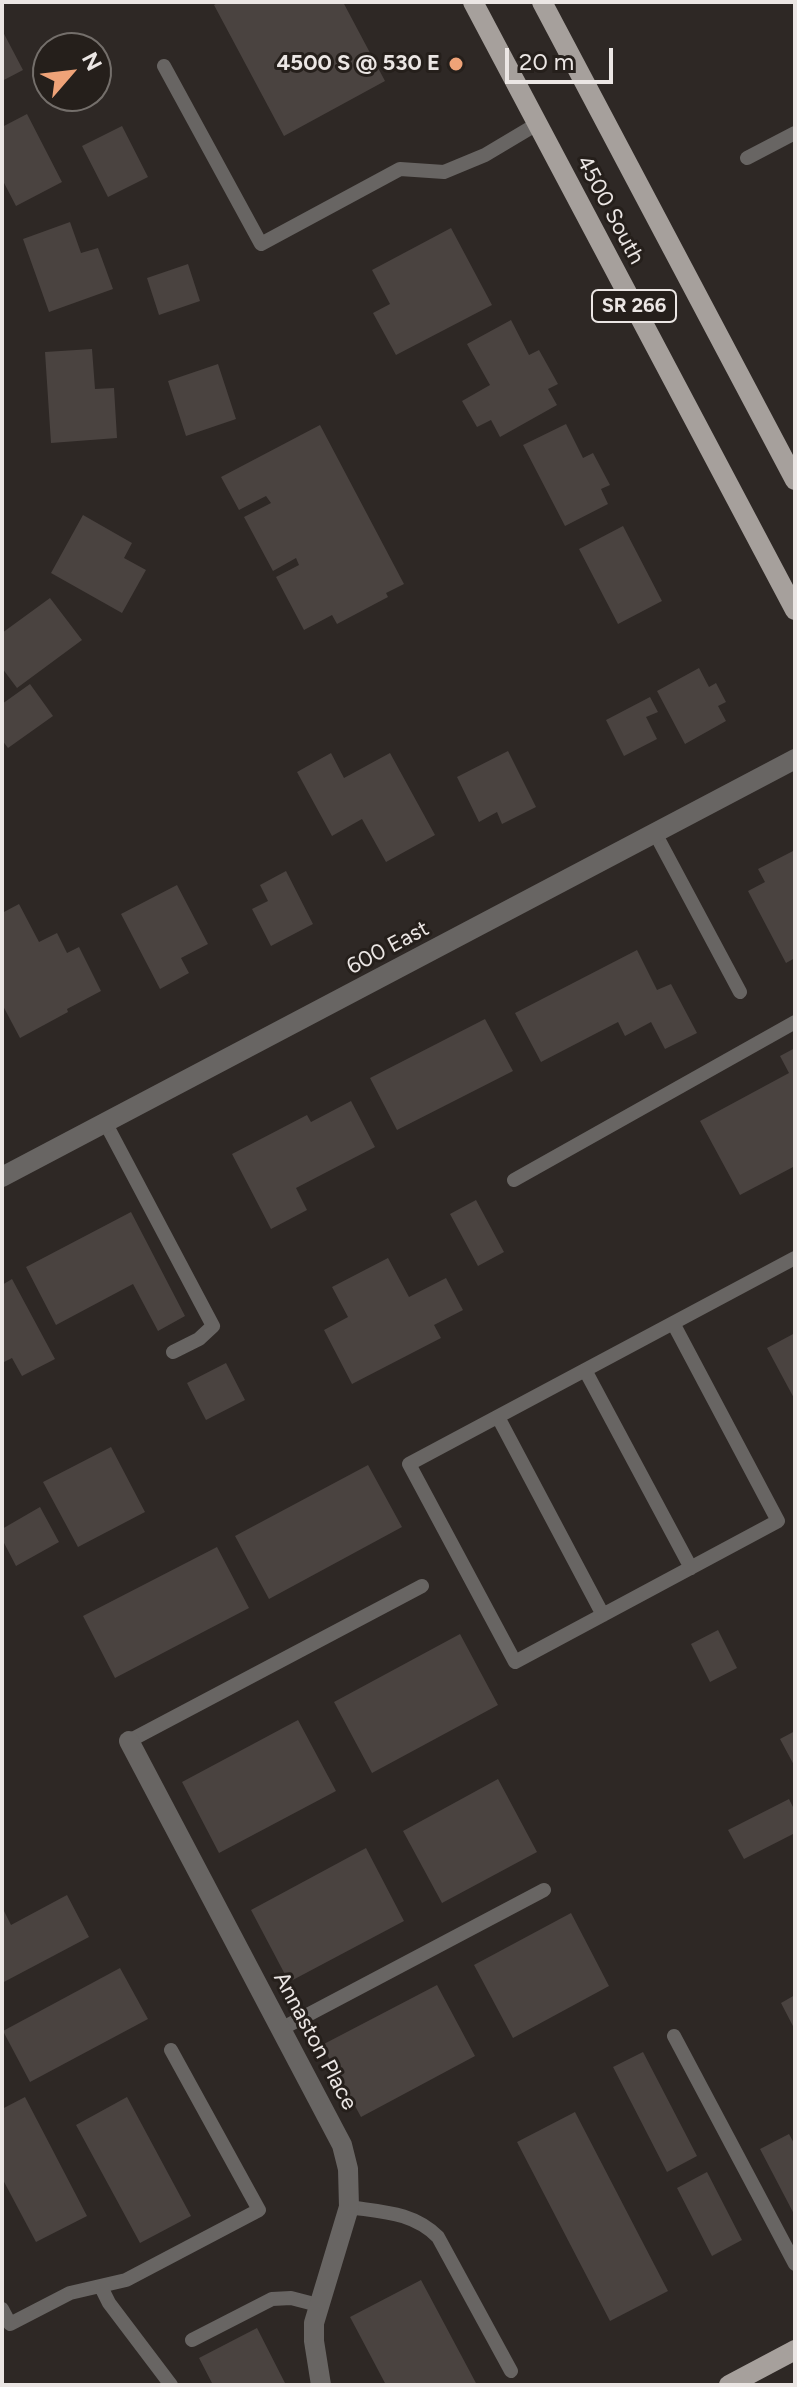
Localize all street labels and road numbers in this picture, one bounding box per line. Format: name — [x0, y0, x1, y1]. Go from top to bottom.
street label: 4500 South — [570, 151, 650, 269]
road number: SR 266 — [592, 290, 676, 322]
street label: 600 East — [343, 915, 433, 981]
street label: Annaston Place — [268, 1968, 362, 2114]

